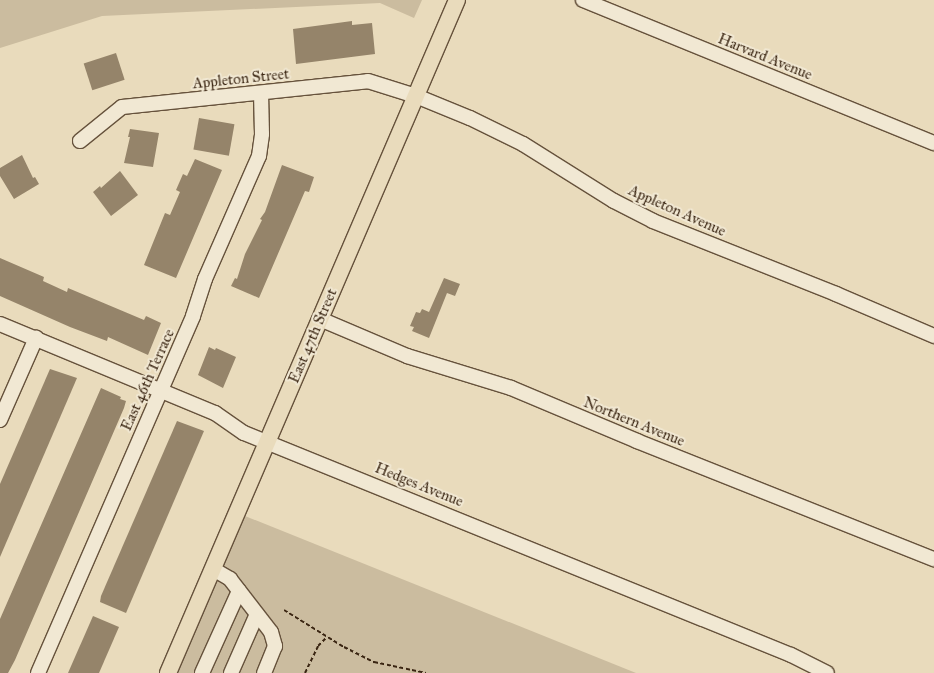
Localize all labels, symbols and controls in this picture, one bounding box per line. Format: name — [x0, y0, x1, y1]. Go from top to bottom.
street label: Harvard Avenue — [715, 30, 815, 84]
street label: Appleton Street — [192, 65, 290, 93]
street label: Appleton Avenue — [626, 181, 728, 241]
street label: East 47th Street — [285, 286, 341, 386]
street label: East 46th Terrace — [118, 326, 178, 434]
street label: Northern Avenue — [581, 394, 687, 450]
street label: Hedges Avenue — [372, 459, 466, 511]

